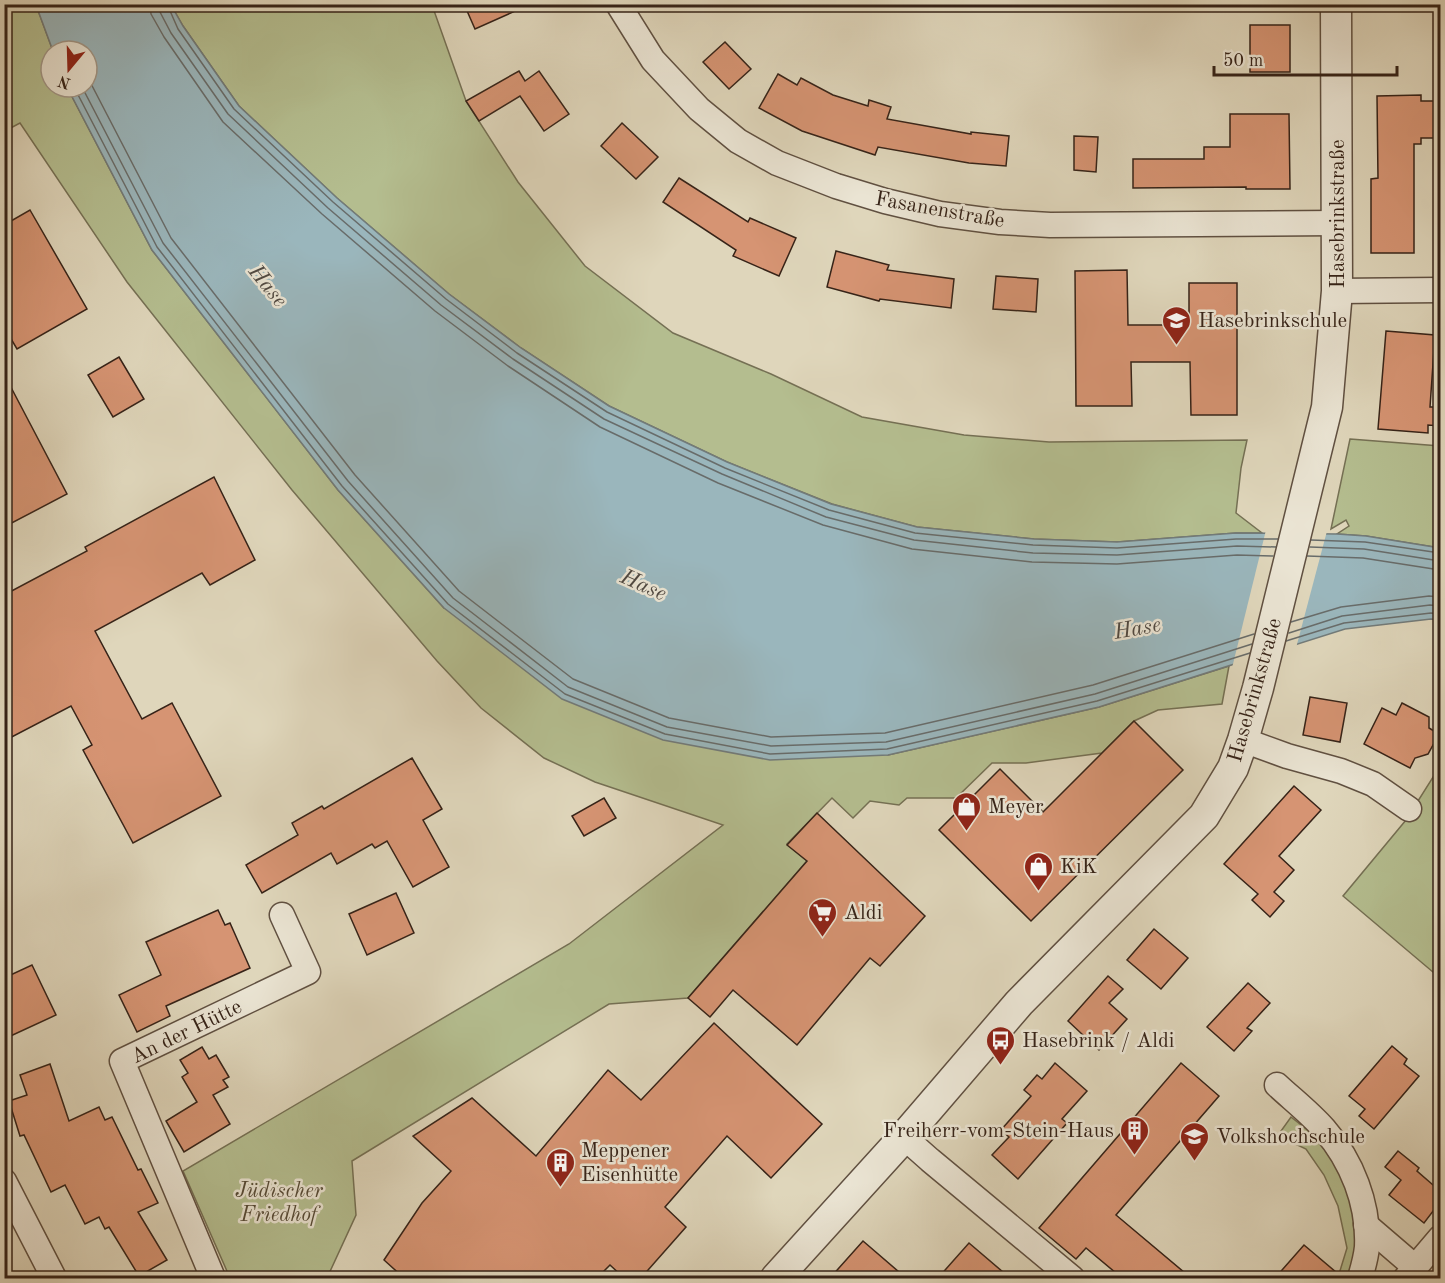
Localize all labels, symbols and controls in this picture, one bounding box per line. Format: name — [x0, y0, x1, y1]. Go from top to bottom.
north arrow — [39, 39, 99, 99]
scale bar — [1214, 39, 1397, 77]
text: 50 m — [1223, 52, 1263, 70]
text: N — [56, 71, 73, 91]
street label: Hasebrinkstraße — [1328, 139, 1349, 289]
street label: Fasanenstraße — [873, 189, 1006, 232]
water label: Hase — [243, 260, 291, 312]
school or university icon: Hasebrinkschule — [1161, 304, 1193, 346]
place label: Hasebrinkschule — [1198, 311, 1347, 332]
water label: Hase — [616, 566, 669, 606]
water label: Hase — [1111, 614, 1163, 644]
street label: Hasebrinkstraße — [1225, 616, 1286, 765]
shop icon: Meyer — [951, 790, 983, 832]
place label: Meyer — [988, 797, 1044, 818]
shop icon: KiK — [1023, 850, 1055, 892]
place label: KiK — [1060, 857, 1097, 878]
supermarket icon: Aldi — [807, 896, 839, 938]
place label: Aldi — [844, 903, 882, 924]
street label: An der Hütte — [128, 996, 245, 1068]
bus stop icon: Hasebrink / Aldi — [985, 1024, 1017, 1066]
place label: Hasebrink / Aldi — [1022, 1031, 1175, 1052]
building icon: Freiherr-vom-Stein-Haus — [1119, 1114, 1151, 1156]
school or university icon: Volkshochschule — [1179, 1120, 1211, 1162]
place label: Freiherr-vom-Stein-Haus — [883, 1121, 1114, 1142]
place label: Volkshochschule — [1216, 1127, 1365, 1148]
place label: Meppener Eisenhütte — [581, 1141, 678, 1186]
building icon: Meppener Eisenhütte — [544, 1146, 576, 1188]
park label: Jüdischer Friedhof — [235, 1181, 324, 1226]

